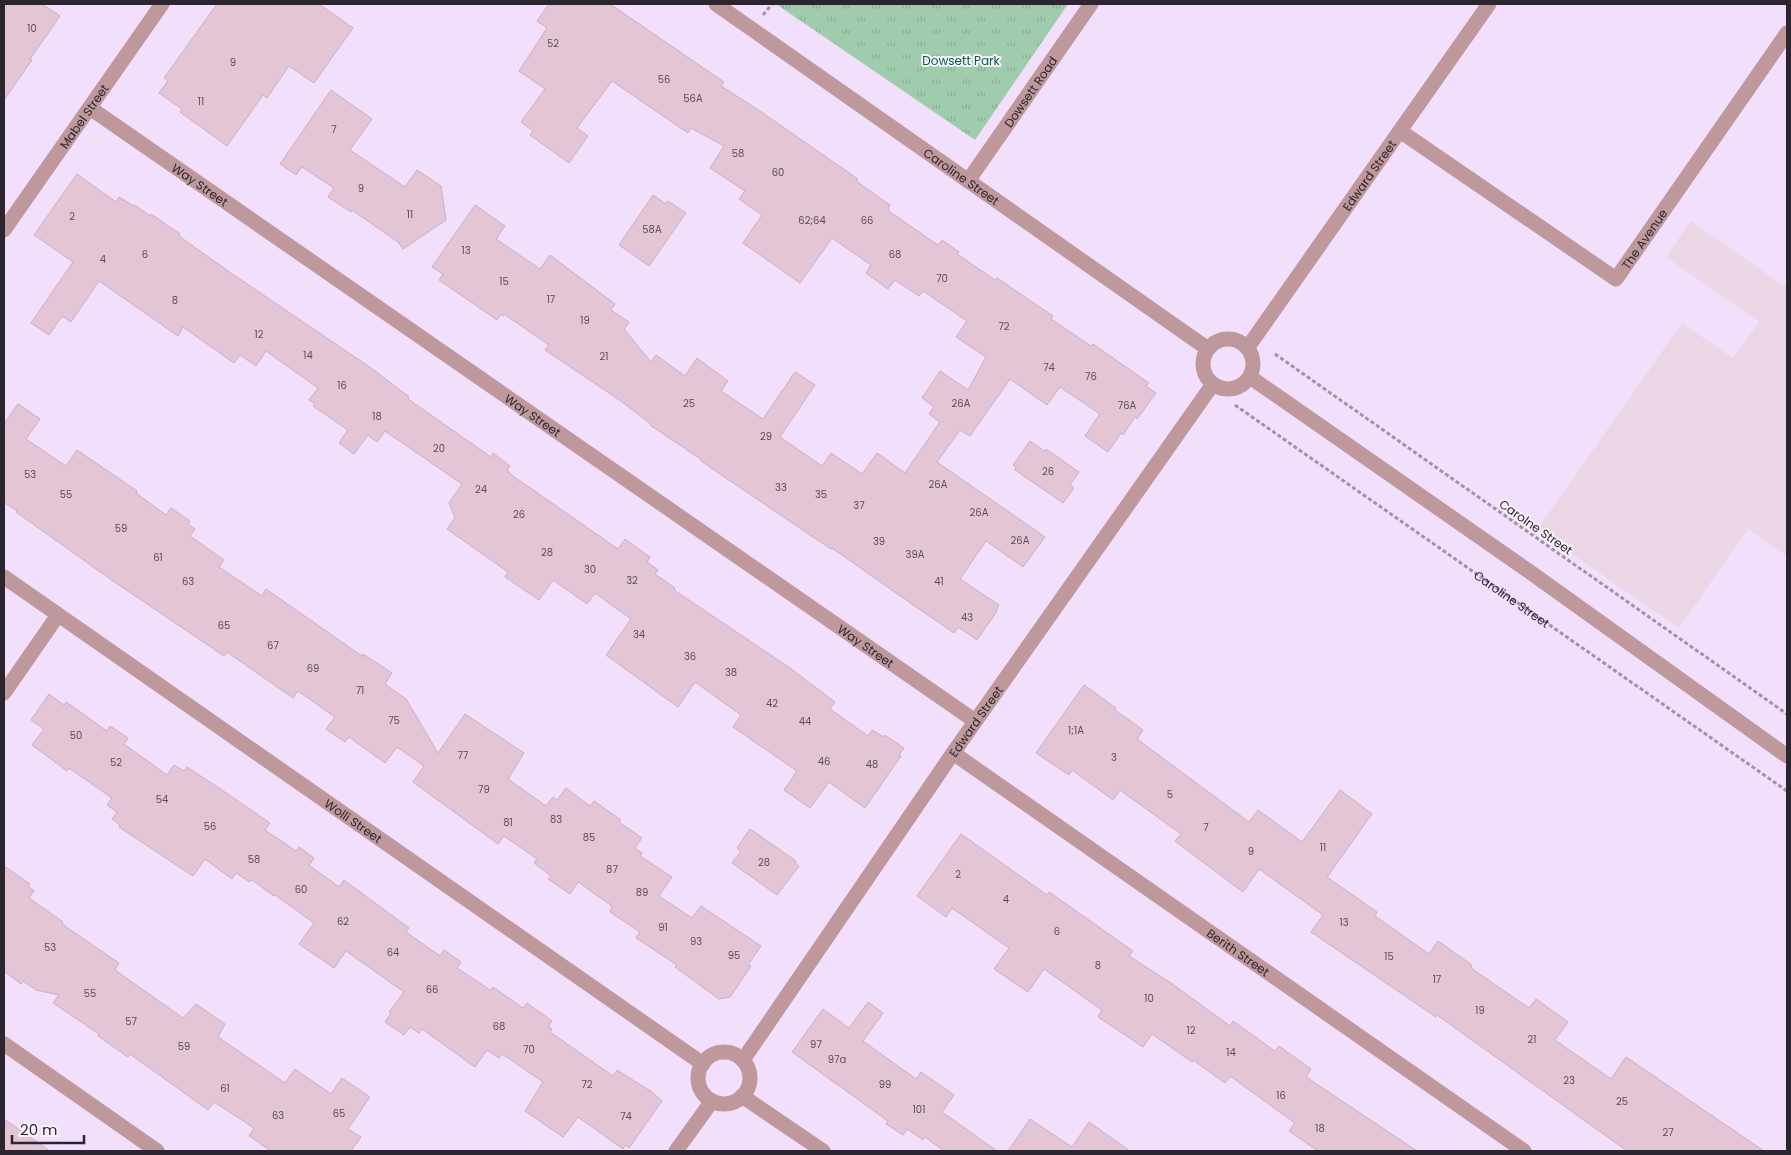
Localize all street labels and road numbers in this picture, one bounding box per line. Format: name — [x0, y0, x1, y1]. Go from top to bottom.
street label: Dowsett Road — [1000, 53, 1061, 130]
street label: Mabel Street — [55, 80, 112, 152]
street label: Edward Street — [1338, 136, 1400, 214]
street label: Caroline Street — [920, 144, 1003, 209]
street label: Way Street — [169, 159, 232, 210]
street label: The Avenue — [1617, 205, 1671, 272]
street label: Way Street — [502, 389, 565, 440]
street label: Carolne Street — [1496, 495, 1576, 559]
street label: Caroline Street — [1471, 566, 1553, 631]
street label: Way Street — [834, 620, 898, 671]
street label: Edward Street — [945, 682, 1006, 760]
street label: Wolli Street — [321, 794, 386, 847]
street label: Berith Street — [1204, 924, 1273, 980]

